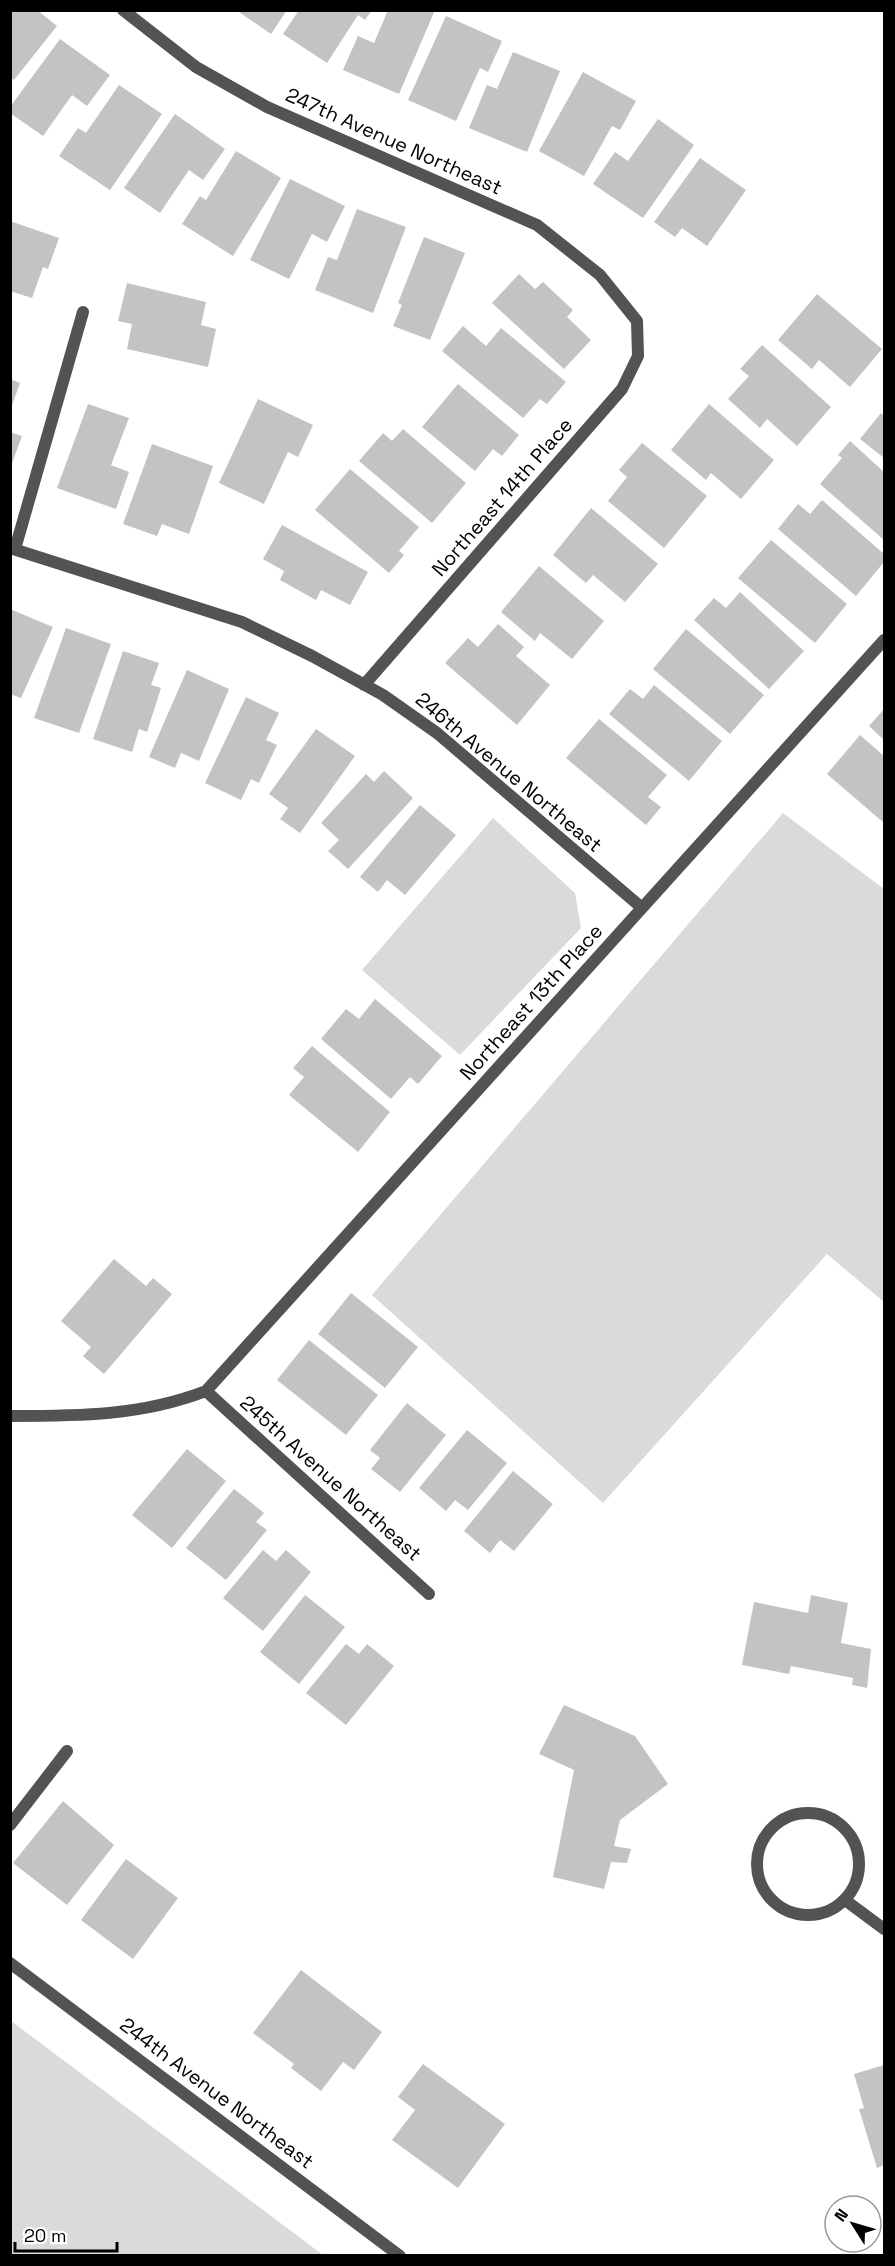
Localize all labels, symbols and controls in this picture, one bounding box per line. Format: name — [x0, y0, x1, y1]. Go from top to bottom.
street label: 247th Avenue Northeast — [282, 82, 506, 200]
street label: Northeast 14th Place — [426, 412, 578, 582]
street label: 246th Avenue Northeast — [410, 686, 608, 858]
street label: Northeast 13th Place — [454, 918, 608, 1086]
street label: 245th Avenue Northeast — [235, 1390, 427, 1566]
street label: 244th Avenue Northeast — [115, 2012, 319, 2174]
north arrow — [823, 2194, 883, 2254]
text: N — [830, 2205, 853, 2226]
scale bar — [15, 2215, 117, 2253]
text: 20 m — [24, 2224, 67, 2247]

